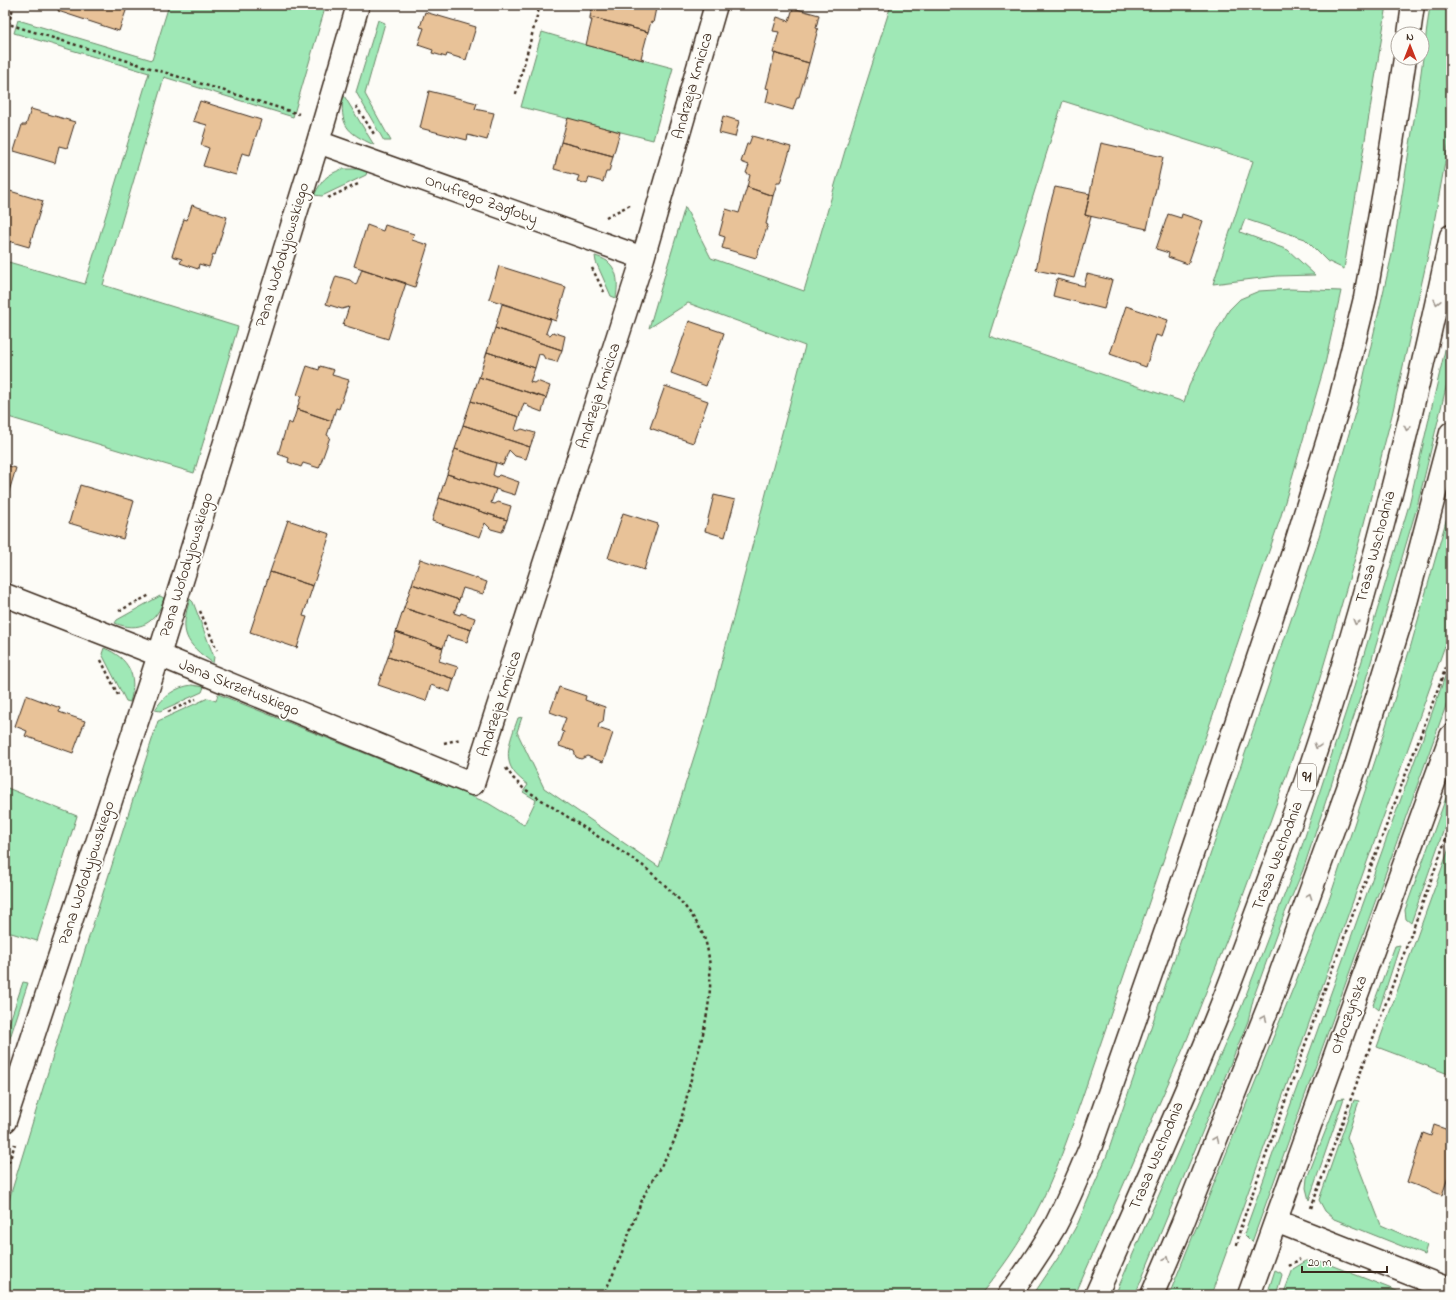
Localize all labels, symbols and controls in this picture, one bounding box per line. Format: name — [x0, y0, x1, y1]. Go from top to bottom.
north arrow — [1390, 26, 1430, 66]
text: N — [1406, 29, 1414, 45]
street label: Andrzeja Kmicica — [666, 30, 720, 142]
street label: Onufrego Zagłoby — [421, 168, 541, 232]
street label: Pana Wołodyjowskiego — [250, 180, 316, 330]
one-way arrow — [1433, 299, 1441, 305]
street label: Andrzeja Kmicica — [571, 340, 627, 452]
one-way arrow — [1403, 425, 1411, 432]
street label: Trasa Wschodnia — [1349, 488, 1403, 606]
street label: Pana Wołodyjowskiego — [154, 490, 220, 640]
one-way arrow — [1352, 618, 1361, 625]
street label: Andrzeja Kmicica — [472, 648, 528, 760]
street label: Jana Skrzetuskiego — [175, 653, 303, 723]
one-way arrow — [1313, 742, 1322, 749]
road number: 91 — [1298, 764, 1316, 790]
street label: Pana Wołodyjowskiego — [52, 798, 122, 948]
street label: Trasa Wschodnia — [1246, 798, 1310, 914]
one-way arrow — [1304, 892, 1312, 899]
street label: Otłoczyńska — [1324, 972, 1374, 1058]
one-way arrow — [1260, 1014, 1268, 1021]
street label: Trasa Wschodnia — [1123, 1098, 1191, 1214]
one-way arrow — [1212, 1135, 1220, 1142]
scale bar — [1302, 1248, 1387, 1274]
text: 20 m — [1308, 1254, 1331, 1272]
one-way arrow — [1163, 1256, 1171, 1263]

